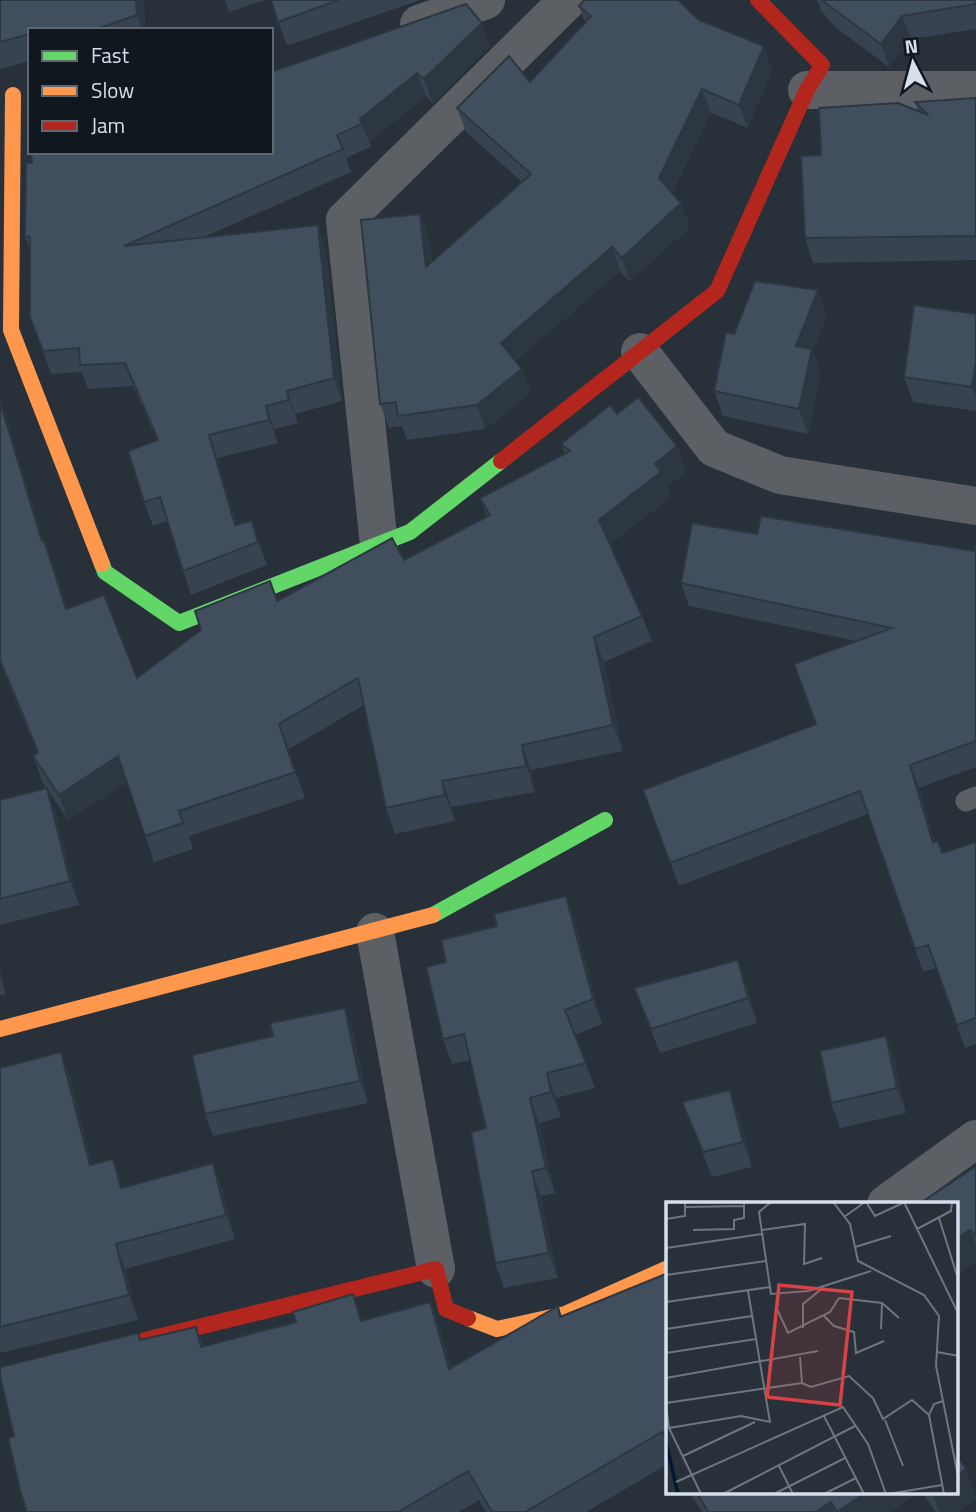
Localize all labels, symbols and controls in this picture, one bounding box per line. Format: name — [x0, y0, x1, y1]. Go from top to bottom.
legend — [28, 28, 273, 154]
north arrow — [878, 28, 948, 98]
text: N — [903, 30, 919, 61]
text: Fast — [91, 39, 130, 71]
text: Slow — [91, 74, 134, 106]
text: Jam — [91, 109, 125, 141]
inset map — [666, 1202, 958, 1494]

